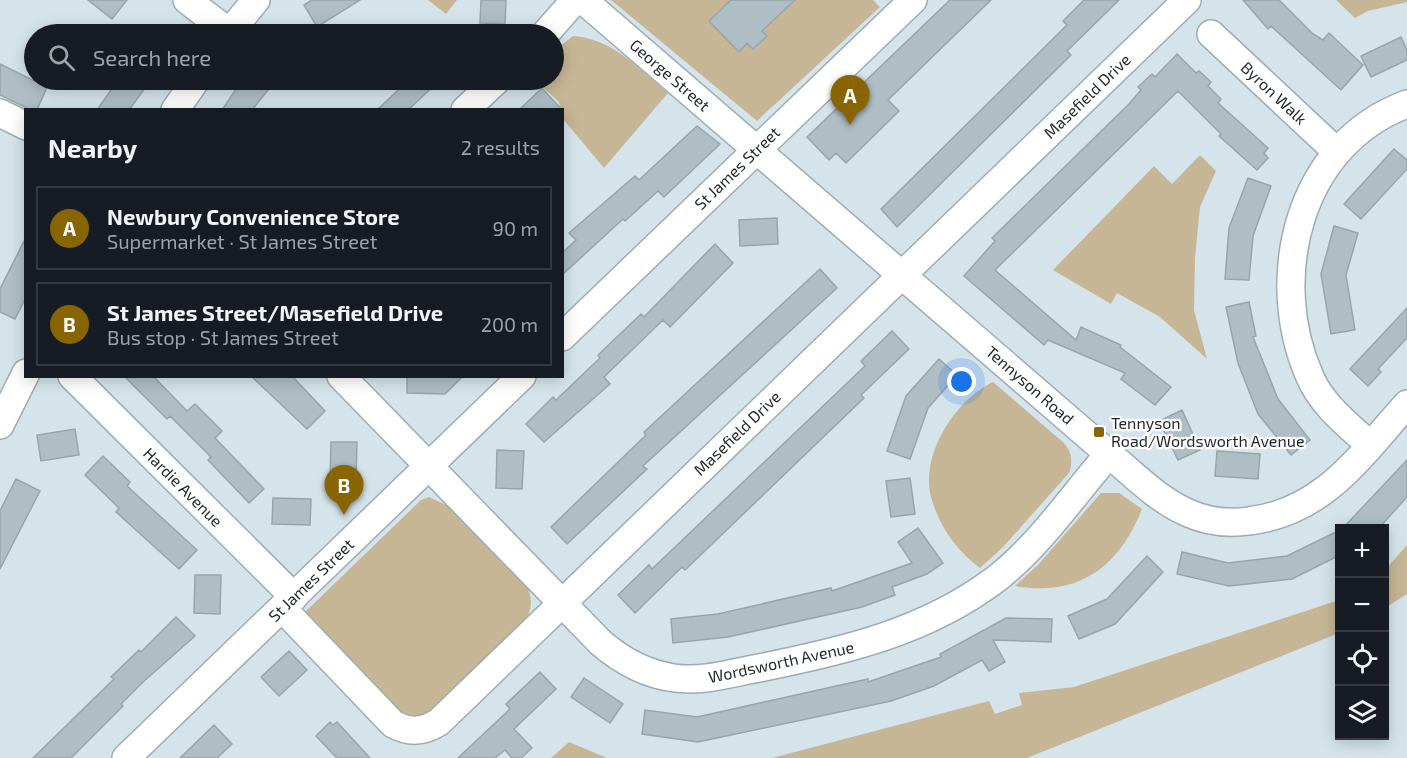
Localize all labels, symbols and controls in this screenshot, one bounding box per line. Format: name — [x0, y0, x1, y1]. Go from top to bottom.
search box — [24, 24, 564, 90]
street label: George Street — [627, 35, 714, 114]
icon: search — [45, 41, 78, 74]
text: Search here — [93, 44, 211, 70]
street label: Masefield Drive — [1039, 49, 1134, 142]
street label: Byron Walk — [1238, 57, 1311, 128]
pin: A — [830, 76, 870, 125]
street label: St James Street — [690, 122, 783, 213]
text: Nearby — [48, 132, 137, 163]
text: 2 results — [461, 135, 540, 159]
text: Newbury Convenience Store — [107, 203, 400, 229]
text: A — [63, 216, 76, 240]
text: 90 m — [493, 216, 538, 240]
text: Supermarket · St James Street — [107, 229, 377, 253]
text: St James Street/Masefield Drive — [107, 299, 443, 325]
text: B — [63, 312, 76, 336]
text: 200 m — [481, 312, 538, 336]
text: Bus stop · St James Street — [107, 325, 339, 349]
street label: Tennyson Road — [983, 341, 1078, 428]
your location — [947, 367, 976, 396]
street label: Masefield Drive — [689, 386, 784, 479]
place label: Tennyson Road/Wordsworth Avenue — [1111, 413, 1304, 450]
marker: Tennyson Road/Wordsworth Avenue — [1092, 425, 1106, 439]
street label: Hardie Avenue — [140, 443, 227, 530]
pin: B — [324, 466, 364, 515]
map controls — [1335, 524, 1389, 740]
button: + — [1335, 524, 1389, 578]
street label: St James Street — [264, 534, 357, 625]
button: − — [1335, 578, 1389, 632]
button: locate — [1335, 632, 1389, 686]
street label: Wordsworth Avenue — [706, 637, 855, 686]
button: layers — [1335, 686, 1389, 740]

